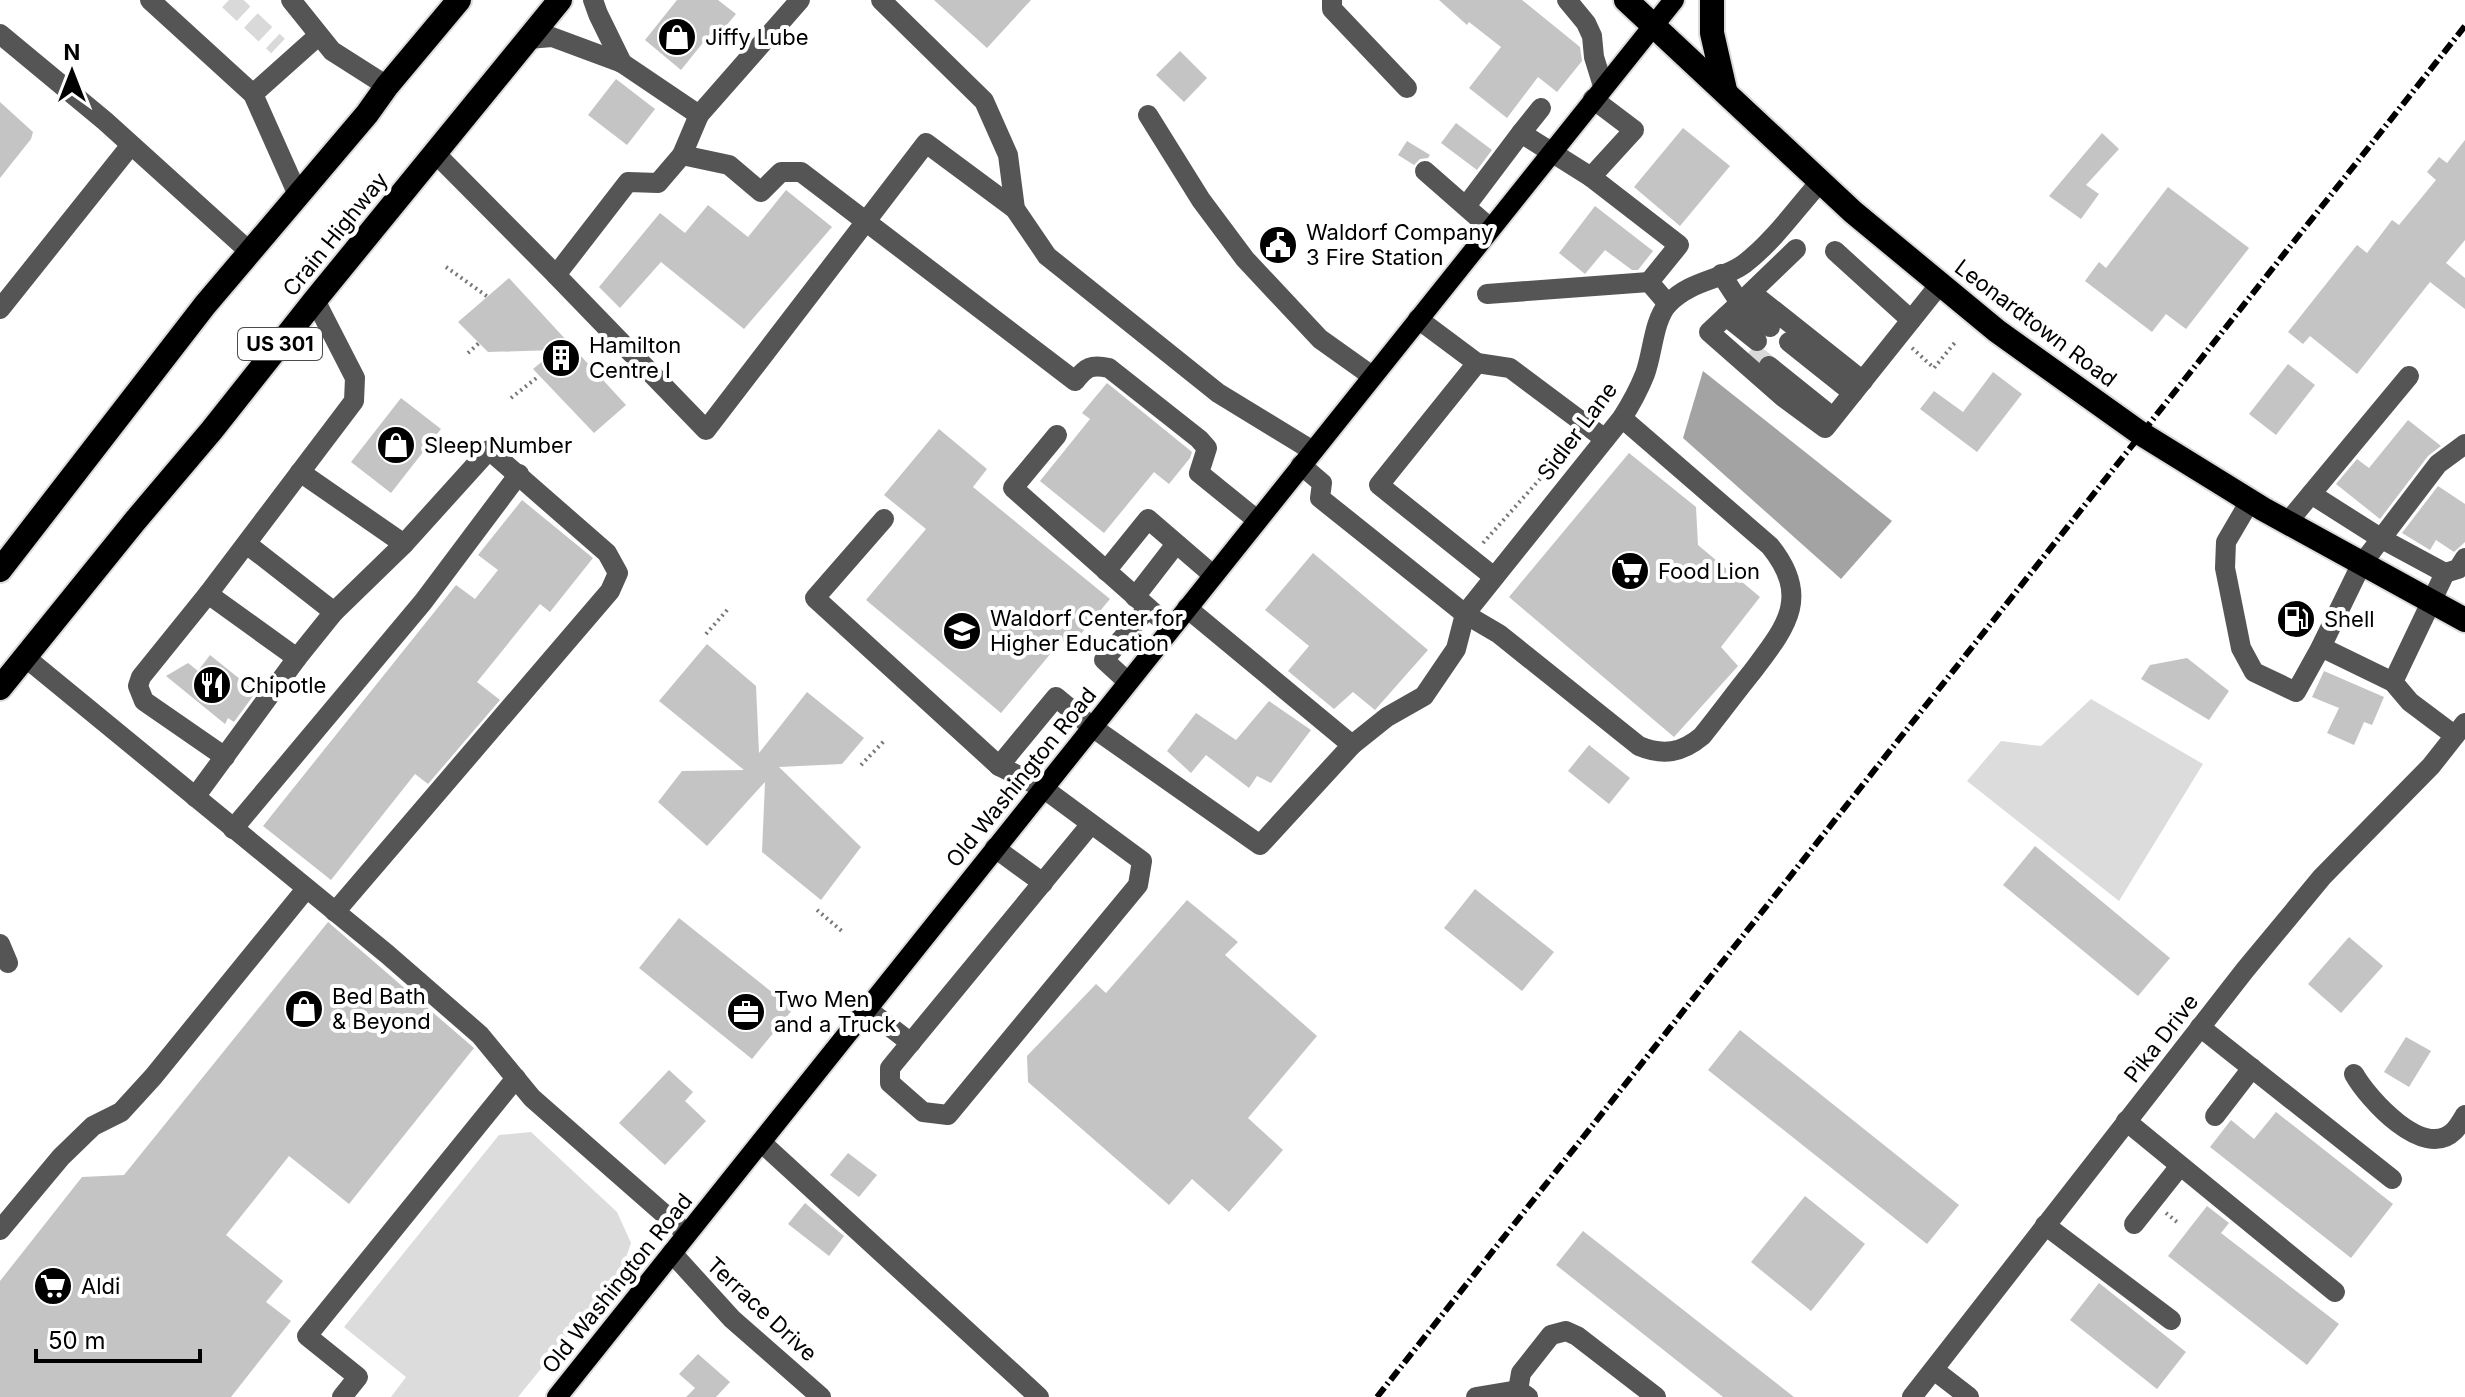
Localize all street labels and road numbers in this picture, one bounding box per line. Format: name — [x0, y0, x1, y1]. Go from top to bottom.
street label: Crain Highway — [277, 167, 393, 301]
street label: Leonardtown Road — [1950, 254, 2122, 392]
road number: US 301 — [238, 328, 322, 360]
street label: Sidler Lane — [1532, 377, 1622, 485]
street label: Old Washington Road — [941, 682, 1101, 872]
street label: Pika Drive — [2119, 989, 2203, 1087]
street label: Old Washington Road — [537, 1188, 697, 1378]
street label: Terrace Drive — [702, 1251, 822, 1367]

